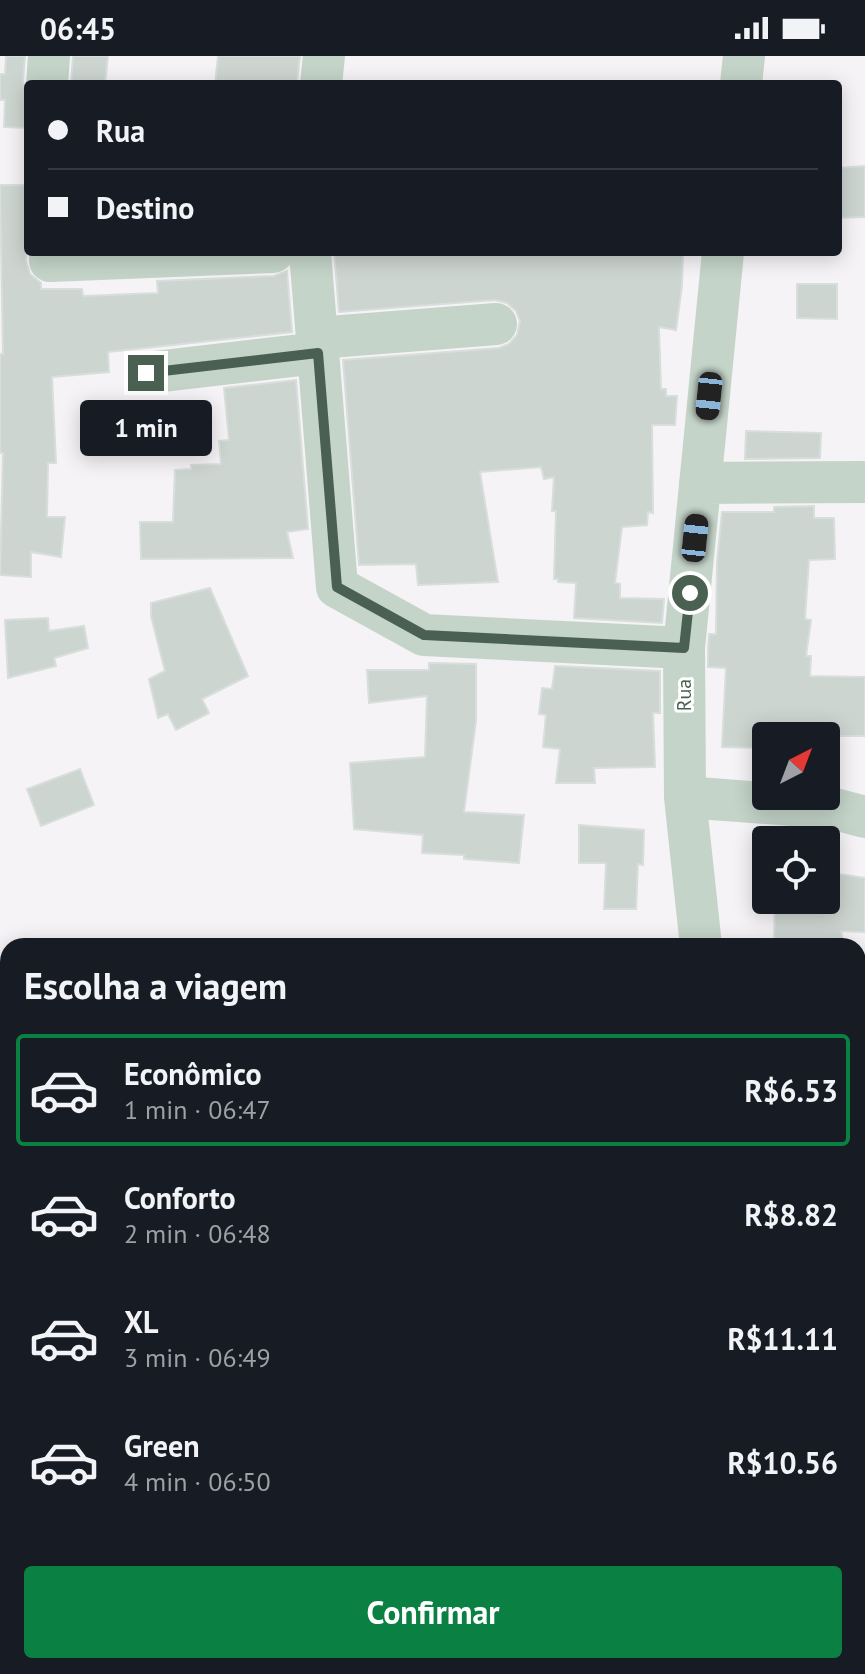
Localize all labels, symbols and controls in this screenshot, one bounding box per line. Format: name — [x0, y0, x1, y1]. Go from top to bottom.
text: 06:45 — [40, 9, 116, 48]
text: Rua — [96, 111, 145, 150]
text: Destino — [96, 188, 194, 227]
route end — [128, 355, 164, 391]
car — [695, 371, 723, 421]
callout: 1 min — [80, 401, 212, 457]
text: 1 min — [114, 411, 178, 444]
car — [681, 513, 709, 563]
route start — [672, 575, 708, 611]
street label: Rua — [671, 679, 697, 711]
north arrow — [752, 722, 840, 810]
map controls — [752, 722, 840, 914]
button: locate — [752, 826, 840, 914]
text: Escolha a viagem — [24, 962, 287, 1009]
icon: car — [28, 1054, 100, 1126]
text: Econômico — [124, 1054, 262, 1093]
text: R$6.53 — [745, 1071, 838, 1110]
text: 1 min · 06:47 — [124, 1093, 271, 1126]
icon: car — [28, 1178, 100, 1250]
text: Conforto — [124, 1178, 236, 1217]
text: R$8.82 — [745, 1195, 838, 1234]
text: 2 min · 06:48 — [124, 1217, 271, 1250]
icon: car — [28, 1302, 100, 1374]
text: XL — [124, 1302, 158, 1341]
text: R$11.11 — [728, 1319, 838, 1358]
text: 3 min · 06:49 — [124, 1341, 271, 1374]
icon: car — [28, 1426, 100, 1498]
text: Green — [124, 1426, 199, 1465]
text: R$10.56 — [728, 1443, 838, 1482]
text: 4 min · 06:50 — [124, 1465, 271, 1498]
button: Confirmar — [24, 1566, 842, 1658]

